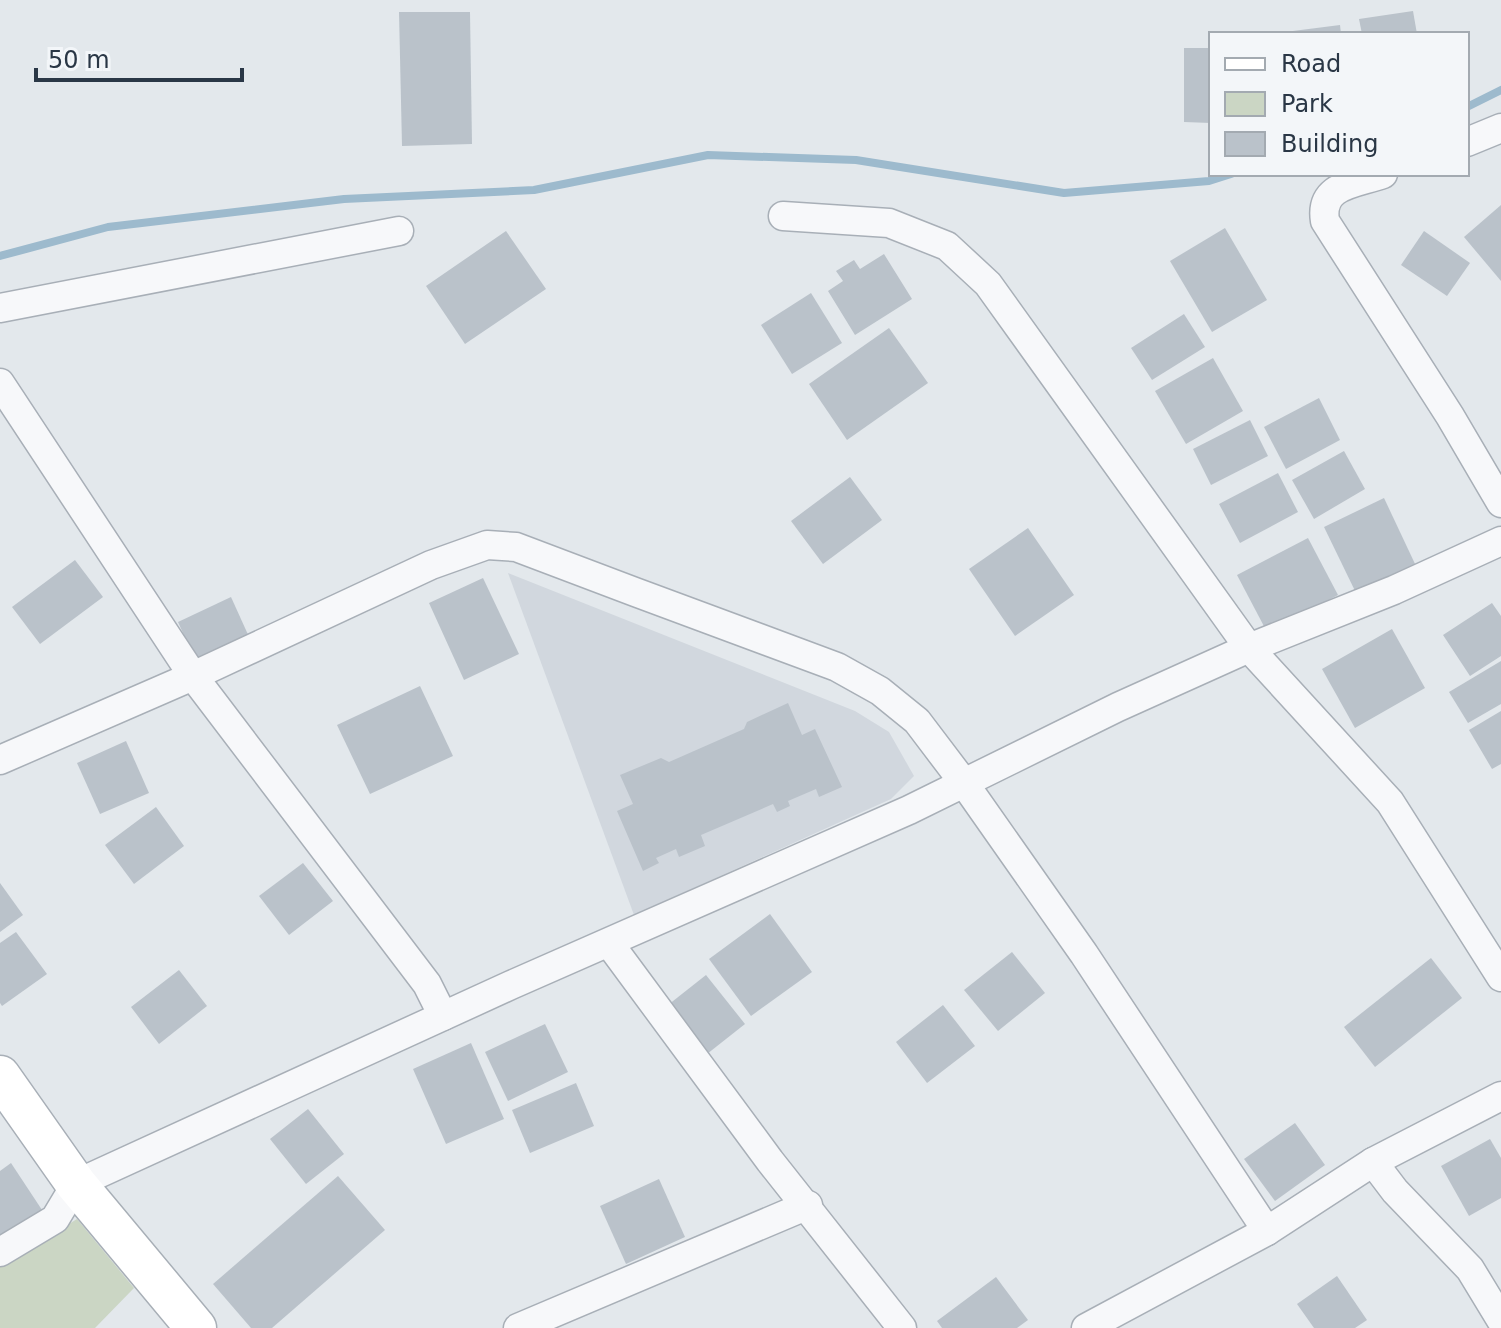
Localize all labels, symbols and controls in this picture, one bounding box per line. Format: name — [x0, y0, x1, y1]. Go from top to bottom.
scale bar — [36, 32, 242, 82]
legend — [1209, 32, 1469, 176]
text: 50 m — [48, 46, 110, 74]
text: Road — [1281, 50, 1341, 78]
text: Park — [1281, 90, 1333, 118]
text: Building — [1281, 130, 1378, 158]

